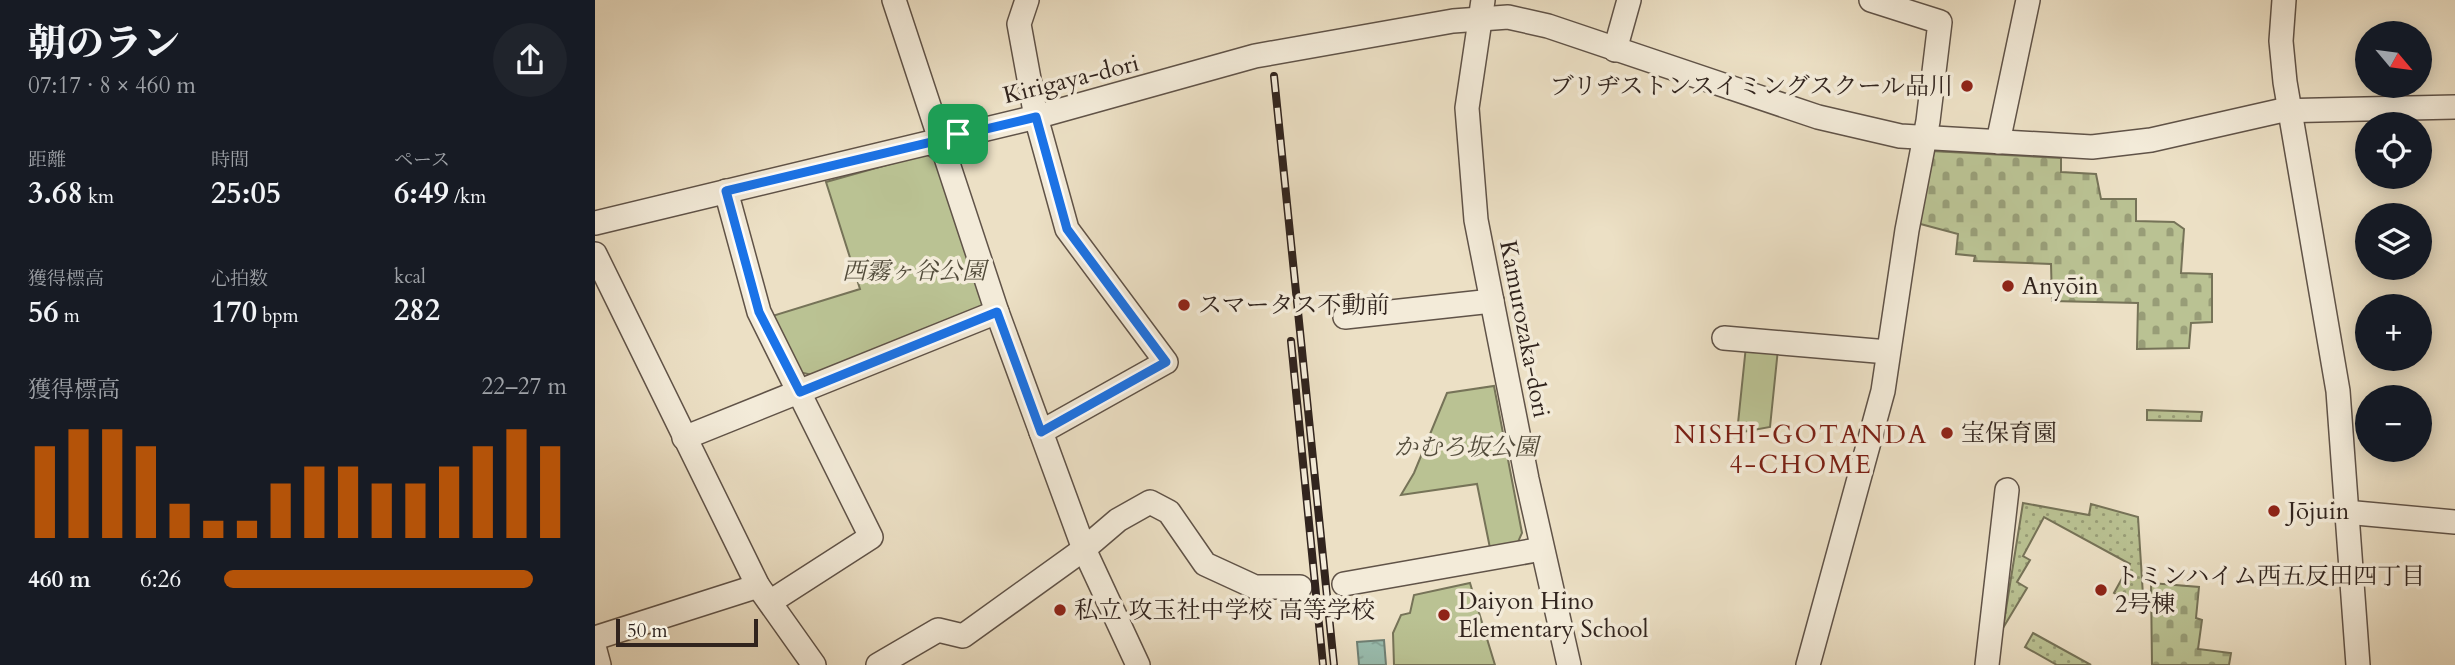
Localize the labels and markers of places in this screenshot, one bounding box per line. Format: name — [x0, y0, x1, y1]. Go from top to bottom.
place label: ブリヂストンスイミングスクール品川 — [1550, 70, 1953, 103]
marker: ブリヂストンスイミングスクール品川 — [1959, 78, 1975, 94]
pin — [928, 104, 988, 164]
place label: Anyōin — [2022, 270, 2099, 303]
marker: Anyōin — [2000, 278, 2016, 294]
place label: スマータス不動前 — [1198, 289, 1390, 322]
marker: スマータス不動前 — [1176, 297, 1192, 313]
place label: 宝保育園 — [1961, 417, 2057, 450]
marker: 宝保育園 — [1939, 425, 1955, 441]
place label: Jōjuin — [2285, 495, 2350, 528]
marker: Jōjuin — [2266, 503, 2282, 519]
place label: トミンハイム西五反田四丁目 2号棟 — [2115, 560, 2425, 621]
marker: トミンハイム西五反田四丁目 2号棟 — [2093, 582, 2109, 598]
place label: Daiyon Hino Elementary School — [1458, 585, 1649, 646]
place label: 私立 攻玉社中学校 高等学校 — [1074, 594, 1375, 627]
marker: 私立 攻玉社中学校 高等学校 — [1052, 602, 1068, 618]
marker: Daiyon Hino Elementary School — [1436, 607, 1452, 623]

